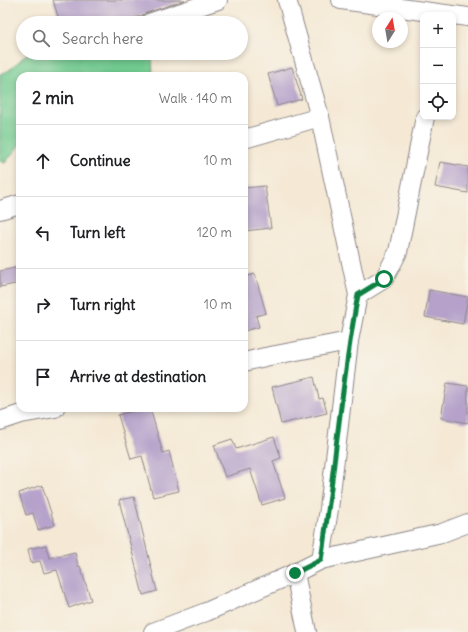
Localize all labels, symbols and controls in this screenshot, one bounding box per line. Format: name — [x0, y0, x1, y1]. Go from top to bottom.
north arrow — [372, 12, 408, 48]
map controls — [420, 12, 456, 120]
button: + — [420, 12, 456, 48]
search box — [16, 16, 248, 60]
icon: search — [30, 27, 52, 49]
text: Search here — [62, 29, 143, 48]
button: − — [420, 48, 456, 84]
button: locate — [420, 84, 456, 120]
text: 2 min — [32, 87, 74, 109]
text: Walk · 140 m — [159, 90, 232, 107]
icon: ahead — [32, 150, 54, 172]
text: Continue — [70, 151, 131, 170]
text: 10 m — [204, 152, 232, 169]
icon: left — [32, 222, 54, 244]
text: Turn left — [70, 223, 125, 242]
text: 120 m — [197, 224, 232, 241]
route start — [375, 270, 393, 288]
icon: right — [32, 294, 54, 316]
text: Turn right — [70, 295, 135, 314]
text: 10 m — [204, 296, 232, 313]
icon: arrive — [32, 366, 54, 388]
text: Arrive at destination — [70, 367, 206, 386]
route end — [286, 564, 304, 582]

